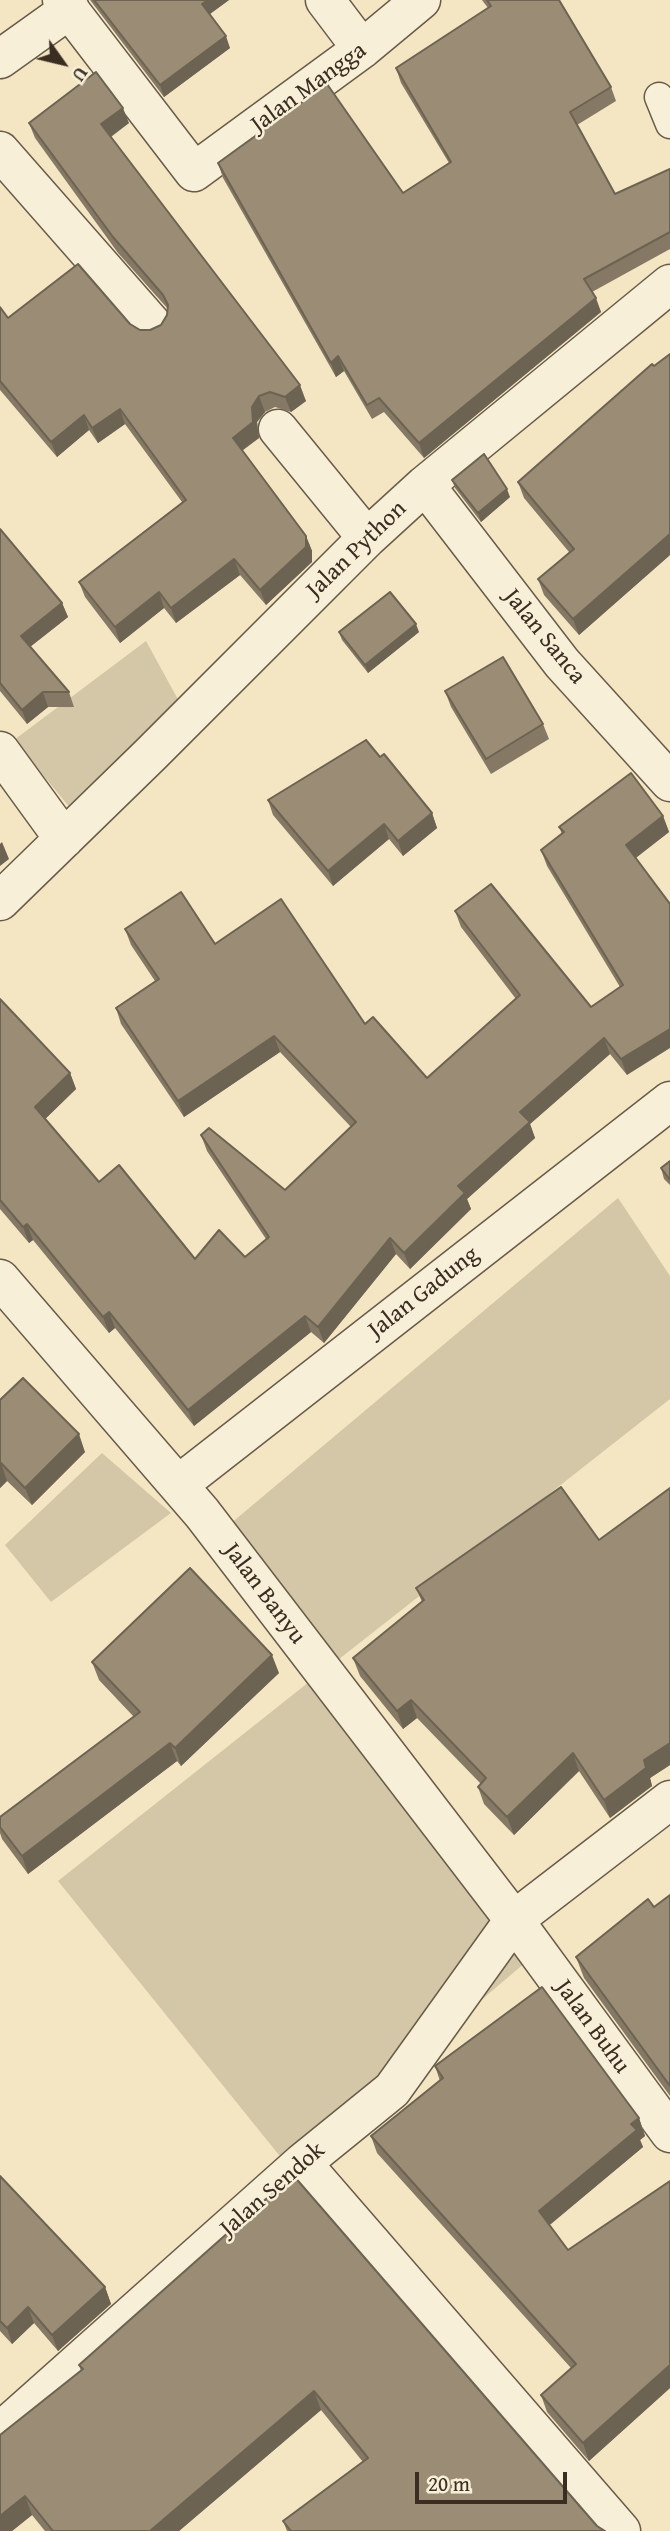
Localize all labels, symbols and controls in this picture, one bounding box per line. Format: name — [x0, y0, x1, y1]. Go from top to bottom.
north arrow — [28, 28, 98, 98]
street label: Jalan Mangga — [246, 37, 372, 139]
text: U — [65, 62, 96, 88]
street label: Jalan Python — [301, 495, 413, 605]
street label: Jalan Sanca — [497, 584, 591, 690]
street label: Jalan Gadung — [363, 1241, 485, 1345]
street label: Jalan Banyu — [217, 1538, 311, 1650]
street label: Jalan Buhu — [548, 1975, 636, 2079]
street label: Jalan Sendok — [215, 2137, 331, 2243]
scale bar — [418, 2458, 570, 2502]
text: 20 m — [428, 2468, 470, 2499]

